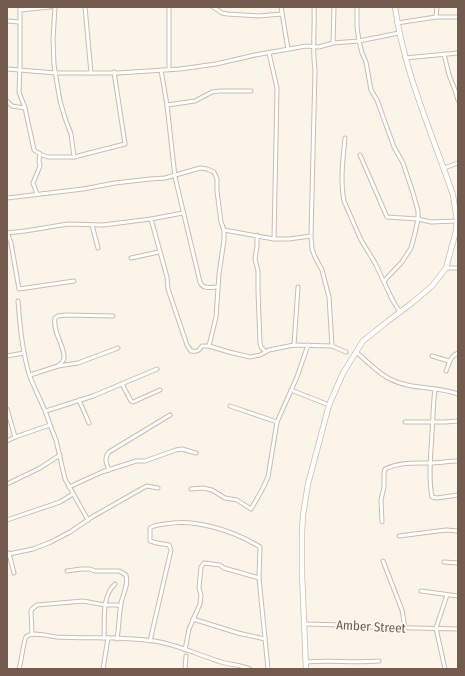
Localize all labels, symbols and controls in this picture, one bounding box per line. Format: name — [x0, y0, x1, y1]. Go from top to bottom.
street label: Amber Street — [336, 617, 407, 636]

